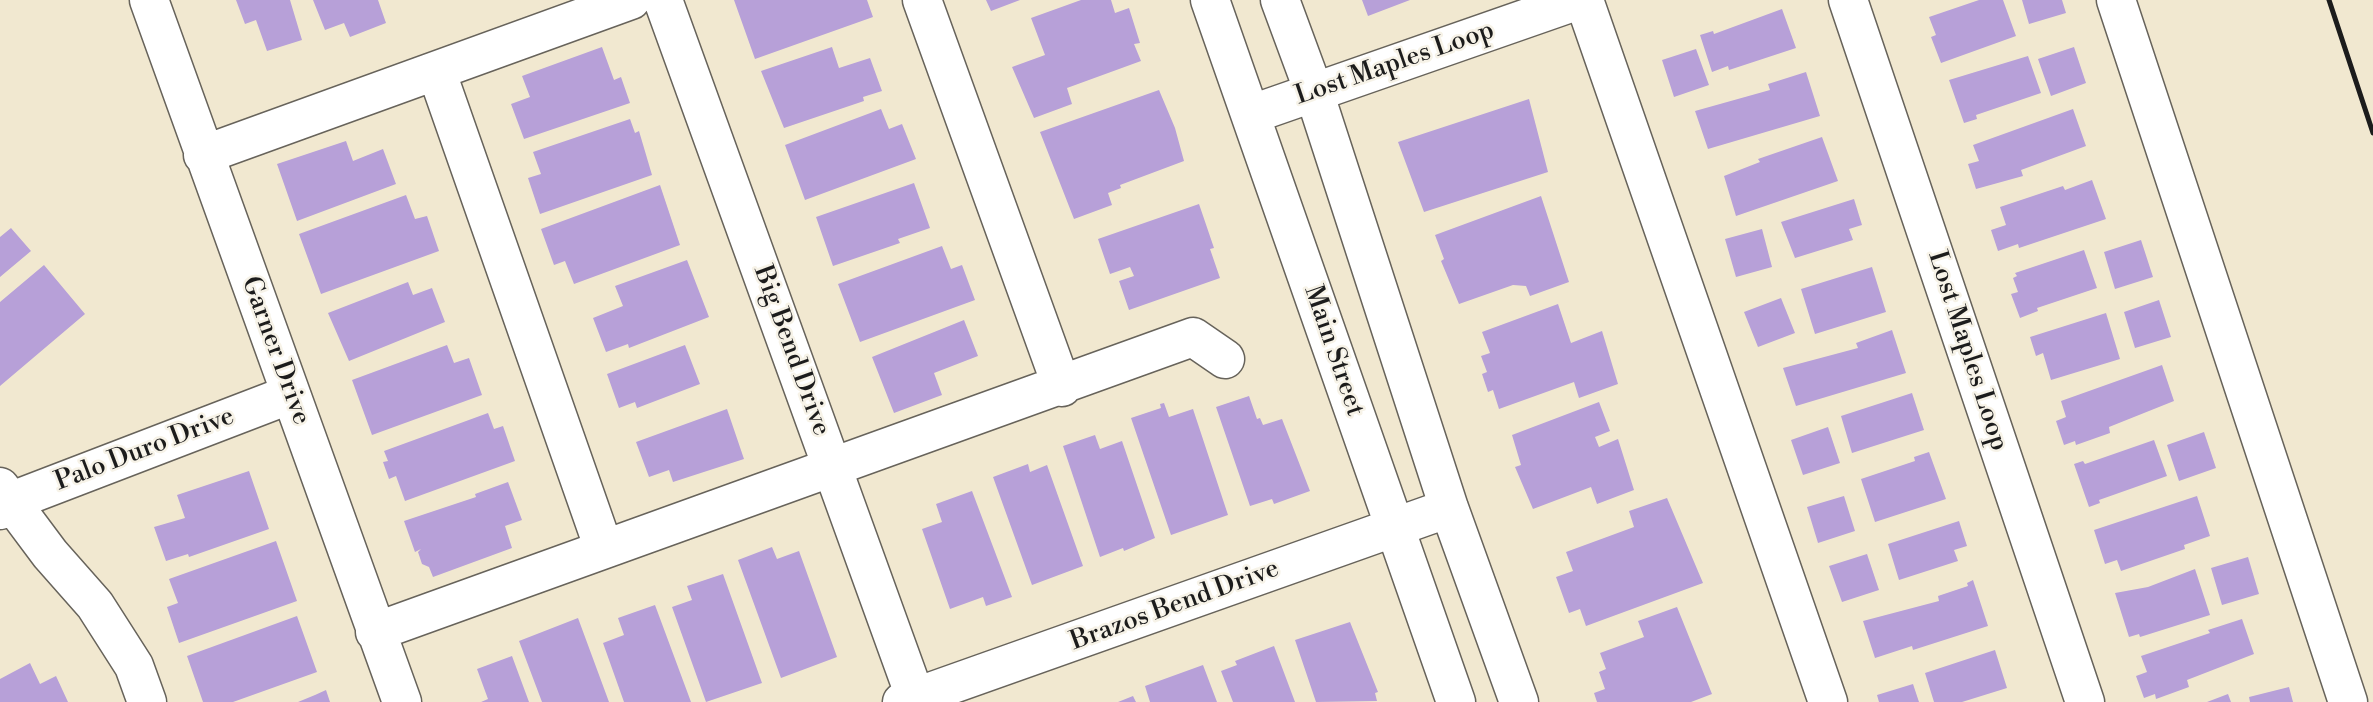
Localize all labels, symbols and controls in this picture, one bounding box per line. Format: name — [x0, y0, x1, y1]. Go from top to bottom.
street label: Lost Maples Loop — [1292, 15, 1498, 113]
street label: Lost Maples Loop — [1920, 247, 2014, 455]
street label: Big Bend Drive — [746, 262, 836, 440]
street label: Garner Drive — [234, 273, 316, 429]
street label: Main Street — [1296, 282, 1370, 420]
street label: Palo Duro Drive — [51, 402, 239, 498]
street label: Brazos Bend Drive — [1066, 554, 1284, 658]

